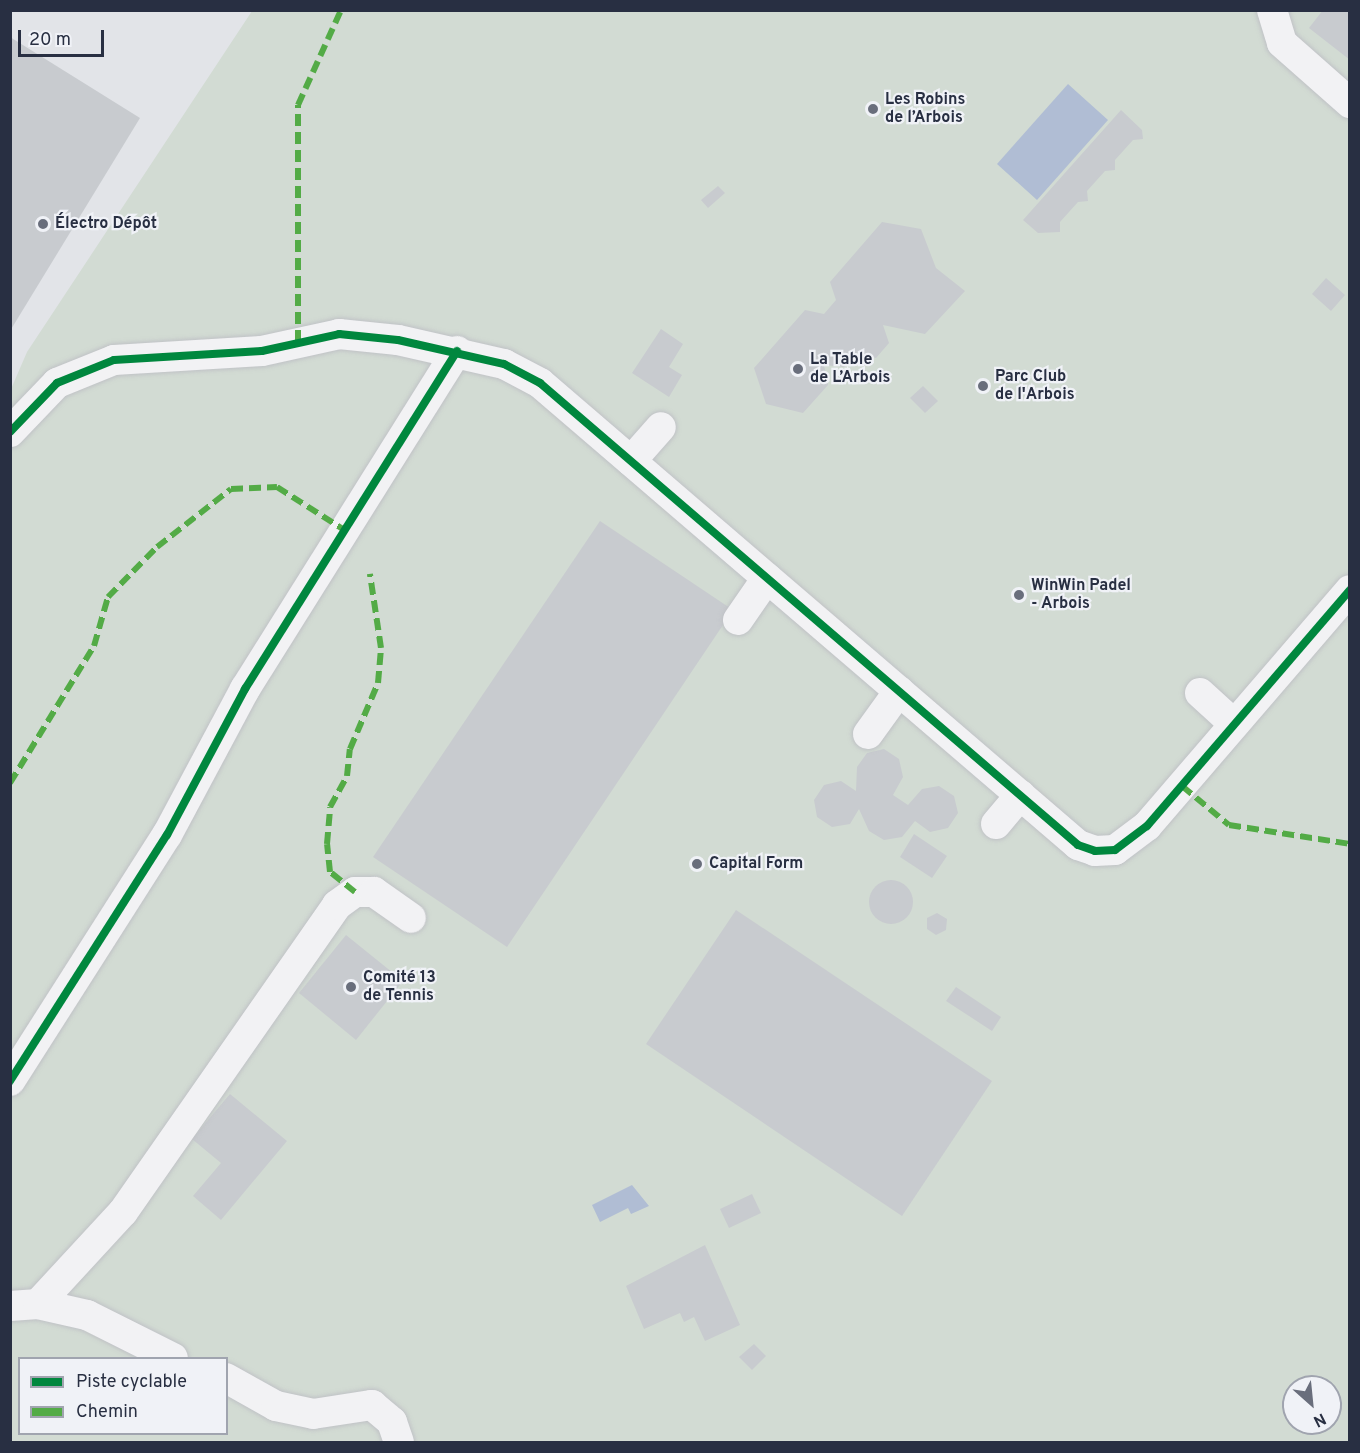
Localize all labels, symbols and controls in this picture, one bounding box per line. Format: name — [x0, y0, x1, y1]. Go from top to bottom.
scale bar — [21, 18, 106, 56]
text: 20 m — [29, 29, 71, 52]
place label: Les Robins de l’Arbois — [885, 90, 965, 128]
marker: Les Robins de l’Arbois — [866, 102, 880, 116]
place label: Électro Dépôt — [55, 214, 157, 234]
marker: Électro Dépôt — [36, 217, 50, 231]
place label: La Table de L’Arbois — [810, 350, 890, 388]
marker: La Table de L’Arbois — [791, 362, 805, 376]
place label: Parc Club de l'Arbois — [995, 367, 1075, 405]
marker: Parc Club de l'Arbois — [976, 379, 990, 393]
place label: WinWin Padel - Arbois — [1031, 576, 1131, 614]
marker: WinWin Padel - Arbois — [1012, 588, 1026, 602]
place label: Capital Form — [709, 854, 803, 874]
marker: Capital Form — [690, 857, 704, 871]
place label: Comité 13 de Tennis — [363, 968, 436, 1006]
marker: Comité 13 de Tennis — [344, 980, 358, 994]
legend — [18, 1357, 228, 1435]
text: Piste cyclable — [76, 1371, 187, 1394]
north arrow — [1282, 1375, 1342, 1435]
text: Chemin — [76, 1401, 138, 1424]
text: N — [1310, 1408, 1329, 1431]

